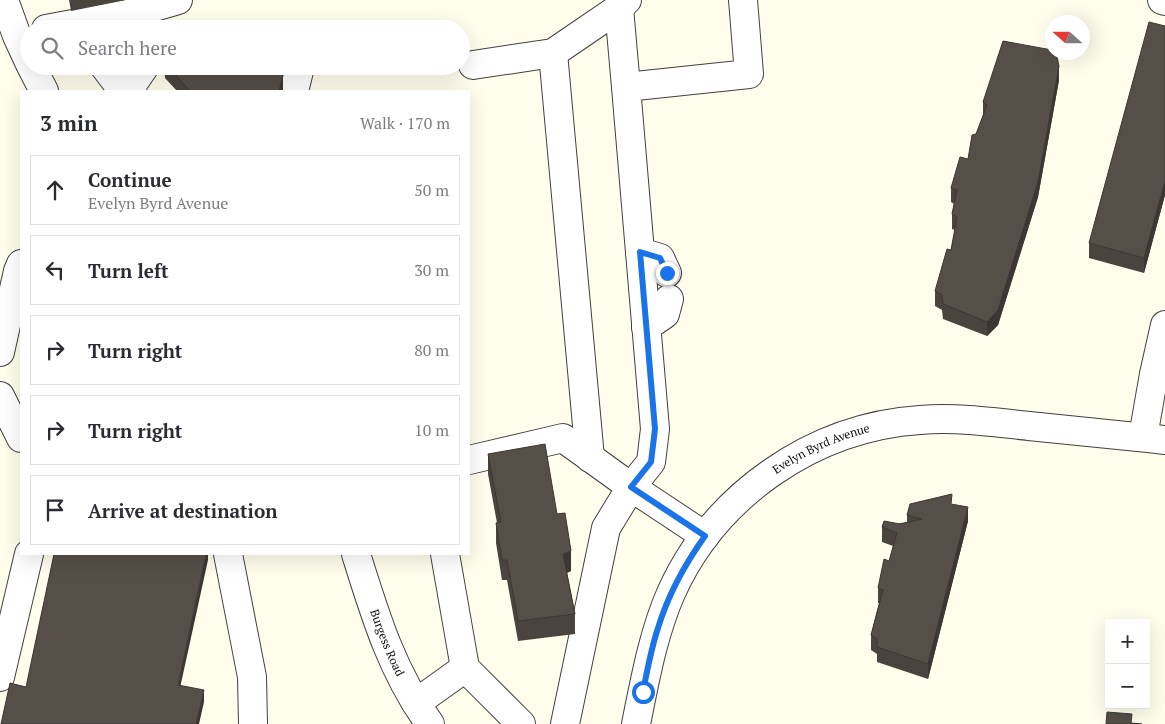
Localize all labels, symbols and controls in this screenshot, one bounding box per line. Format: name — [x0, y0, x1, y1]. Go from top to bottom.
north arrow — [1045, 15, 1090, 60]
search box — [20, 20, 470, 75]
icon: search — [38, 34, 66, 62]
text: Search here — [78, 35, 177, 60]
text: 3 min — [40, 109, 97, 137]
text: Walk · 170 m — [360, 112, 450, 134]
text: Continue — [88, 167, 172, 192]
icon: ahead — [41, 176, 69, 204]
text: 50 m — [414, 179, 449, 201]
text: Evelyn Byrd Avenue — [88, 192, 228, 214]
icon: left — [41, 256, 69, 284]
text: Turn left — [88, 258, 169, 283]
text: 30 m — [414, 259, 449, 281]
route end — [656, 262, 679, 285]
icon: right — [41, 336, 69, 364]
text: Turn right — [88, 338, 182, 363]
text: 80 m — [414, 339, 449, 361]
icon: right — [41, 416, 69, 444]
text: Turn right — [88, 418, 182, 443]
text: 10 m — [414, 419, 449, 441]
street label: Evelyn Byrd Avenue — [769, 420, 871, 477]
icon: arrive — [41, 496, 69, 524]
text: Arrive at destination — [88, 498, 277, 523]
street label: Burgess Road — [367, 607, 408, 679]
map controls — [1105, 619, 1150, 709]
button: + — [1105, 619, 1150, 664]
button: − — [1105, 664, 1150, 709]
route start — [632, 681, 655, 704]

